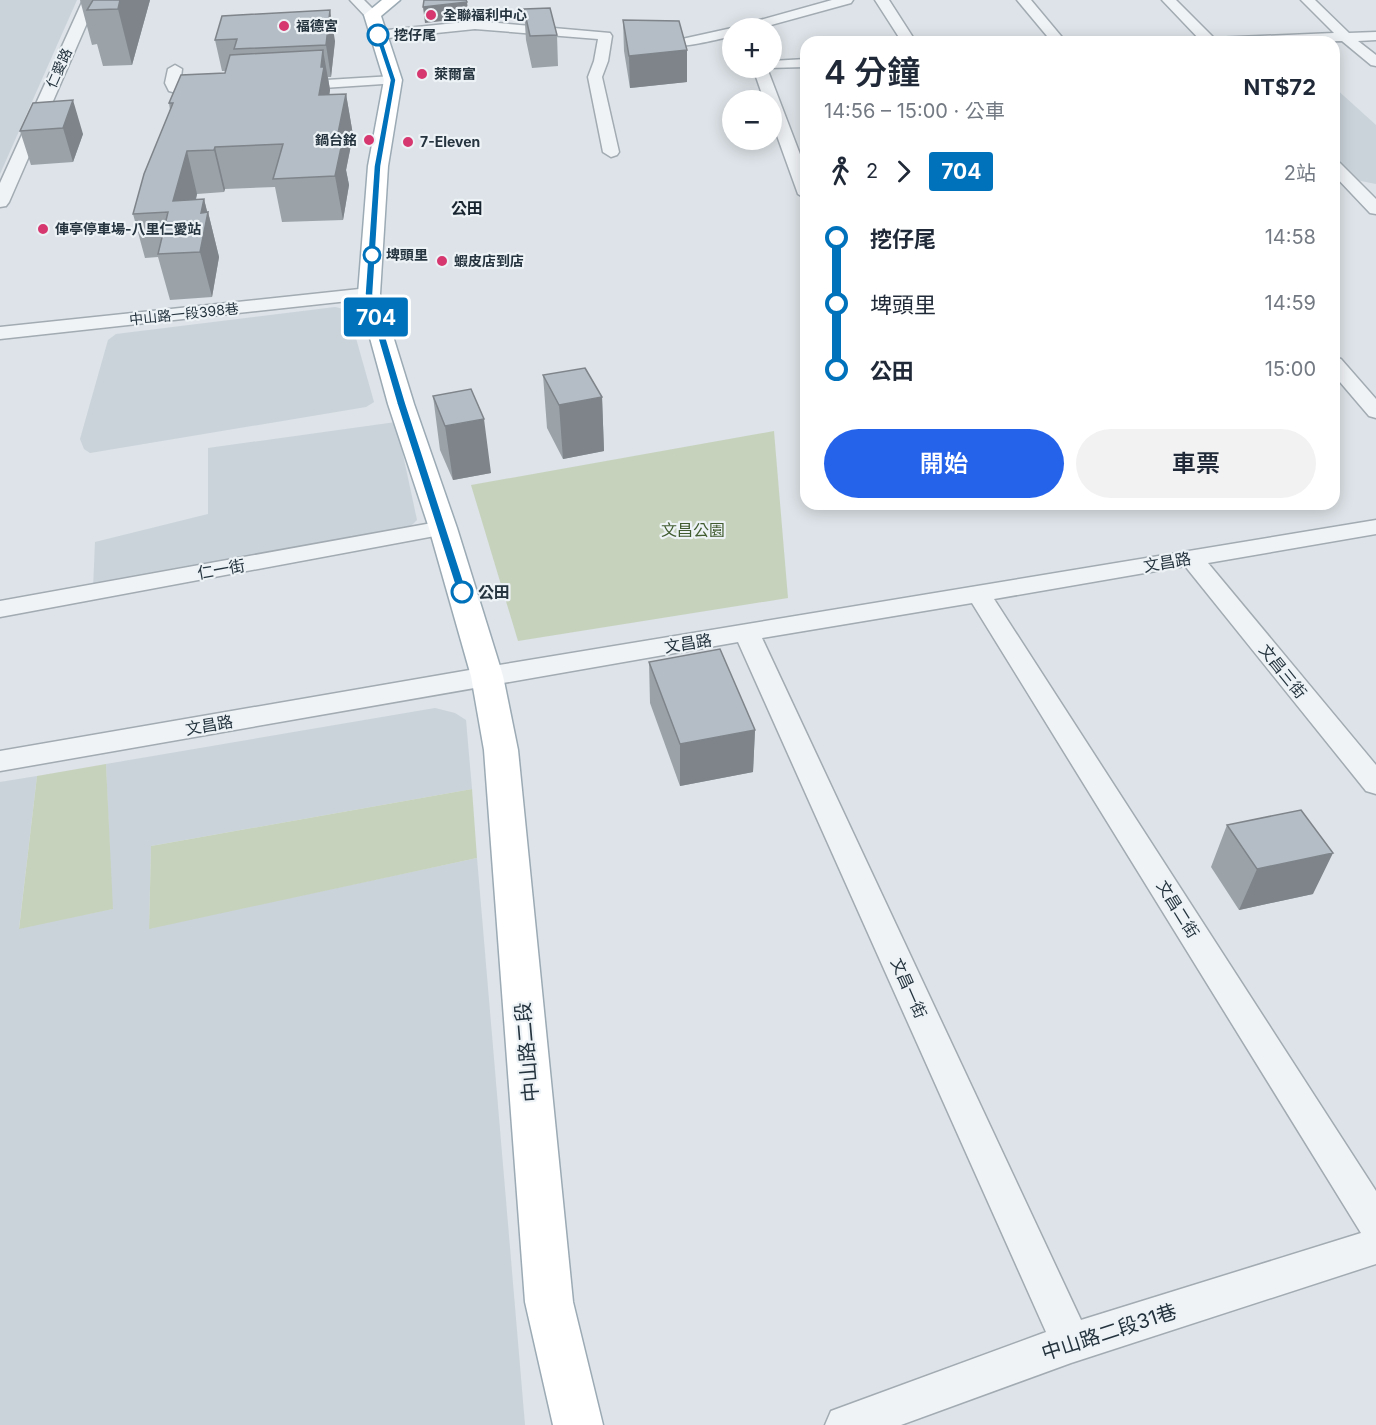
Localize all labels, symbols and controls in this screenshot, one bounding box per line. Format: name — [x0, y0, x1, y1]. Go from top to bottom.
place label: 全聯福利中心 — [443, 6, 527, 23]
marker: 全聯福利中心 — [424, 8, 438, 22]
place label: 福德宮 — [296, 17, 338, 34]
map controls — [722, 18, 782, 150]
button: + — [722, 18, 782, 78]
marker: 福德宮 — [277, 19, 291, 33]
marker: 挖仔尾 — [367, 24, 389, 46]
place label: 挖仔尾 — [394, 26, 436, 43]
street label: 仁愛路 — [42, 45, 75, 90]
text: 4 分鐘 — [824, 52, 920, 92]
place label: 萊爾富 — [434, 65, 476, 82]
marker: 萊爾富 — [415, 67, 429, 81]
text: NT$72 — [1243, 74, 1316, 100]
button: − — [722, 90, 782, 150]
text: 14:56 – 15:00 · 公車 — [824, 99, 1005, 123]
place label: 鍋台銘 — [315, 131, 357, 148]
marker: 鍋台銘 — [362, 133, 376, 147]
place label: 7-Eleven — [420, 133, 480, 150]
marker: 7-Eleven — [401, 135, 415, 149]
icon: walk — [824, 155, 857, 188]
icon: forward — [887, 155, 920, 188]
text: 2 — [866, 159, 878, 183]
text: 704 — [941, 159, 981, 184]
text: 2站 — [1284, 161, 1316, 185]
district label: 公田 — [451, 198, 483, 218]
place label: 俥亭停車場-八里仁愛站 — [55, 220, 202, 237]
marker: 俥亭停車場-八里仁愛站 — [36, 222, 50, 236]
text: 14:58 — [1265, 225, 1316, 249]
text: 挖仔尾 — [870, 226, 936, 252]
marker: 埤頭里 — [363, 246, 381, 264]
place label: 埤頭里 — [386, 246, 428, 263]
place label: 蝦皮店到店 — [454, 252, 524, 269]
marker: 蝦皮店到店 — [435, 254, 449, 268]
text: 14:59 — [1265, 291, 1316, 315]
text: 埤頭里 — [870, 292, 936, 318]
line badge: 704 — [342, 298, 410, 336]
street label: 中山路一段398巷 — [128, 299, 240, 328]
text: 704 — [356, 305, 396, 330]
text: 15:00 — [1265, 357, 1316, 381]
text: 公田 — [870, 358, 914, 384]
button: 開始 — [824, 429, 1064, 498]
button: 車票 — [1076, 429, 1316, 498]
park label: 文昌公園 — [661, 520, 725, 540]
street label: 文昌路 — [1142, 548, 1192, 576]
street label: 仁一街 — [196, 555, 246, 583]
marker: 公田 — [451, 581, 473, 603]
place label: 公田 — [478, 582, 510, 602]
street label: 文昌路 — [663, 629, 713, 657]
street label: 文昌三街 — [1255, 640, 1311, 702]
street label: 文昌路 — [184, 711, 234, 739]
street label: 文昌二街 — [1153, 877, 1203, 941]
street label: 文昌一街 — [887, 955, 931, 1021]
street label: 中山路二段 — [511, 1001, 543, 1103]
street label: 中山路二段31巷 — [1038, 1299, 1180, 1365]

